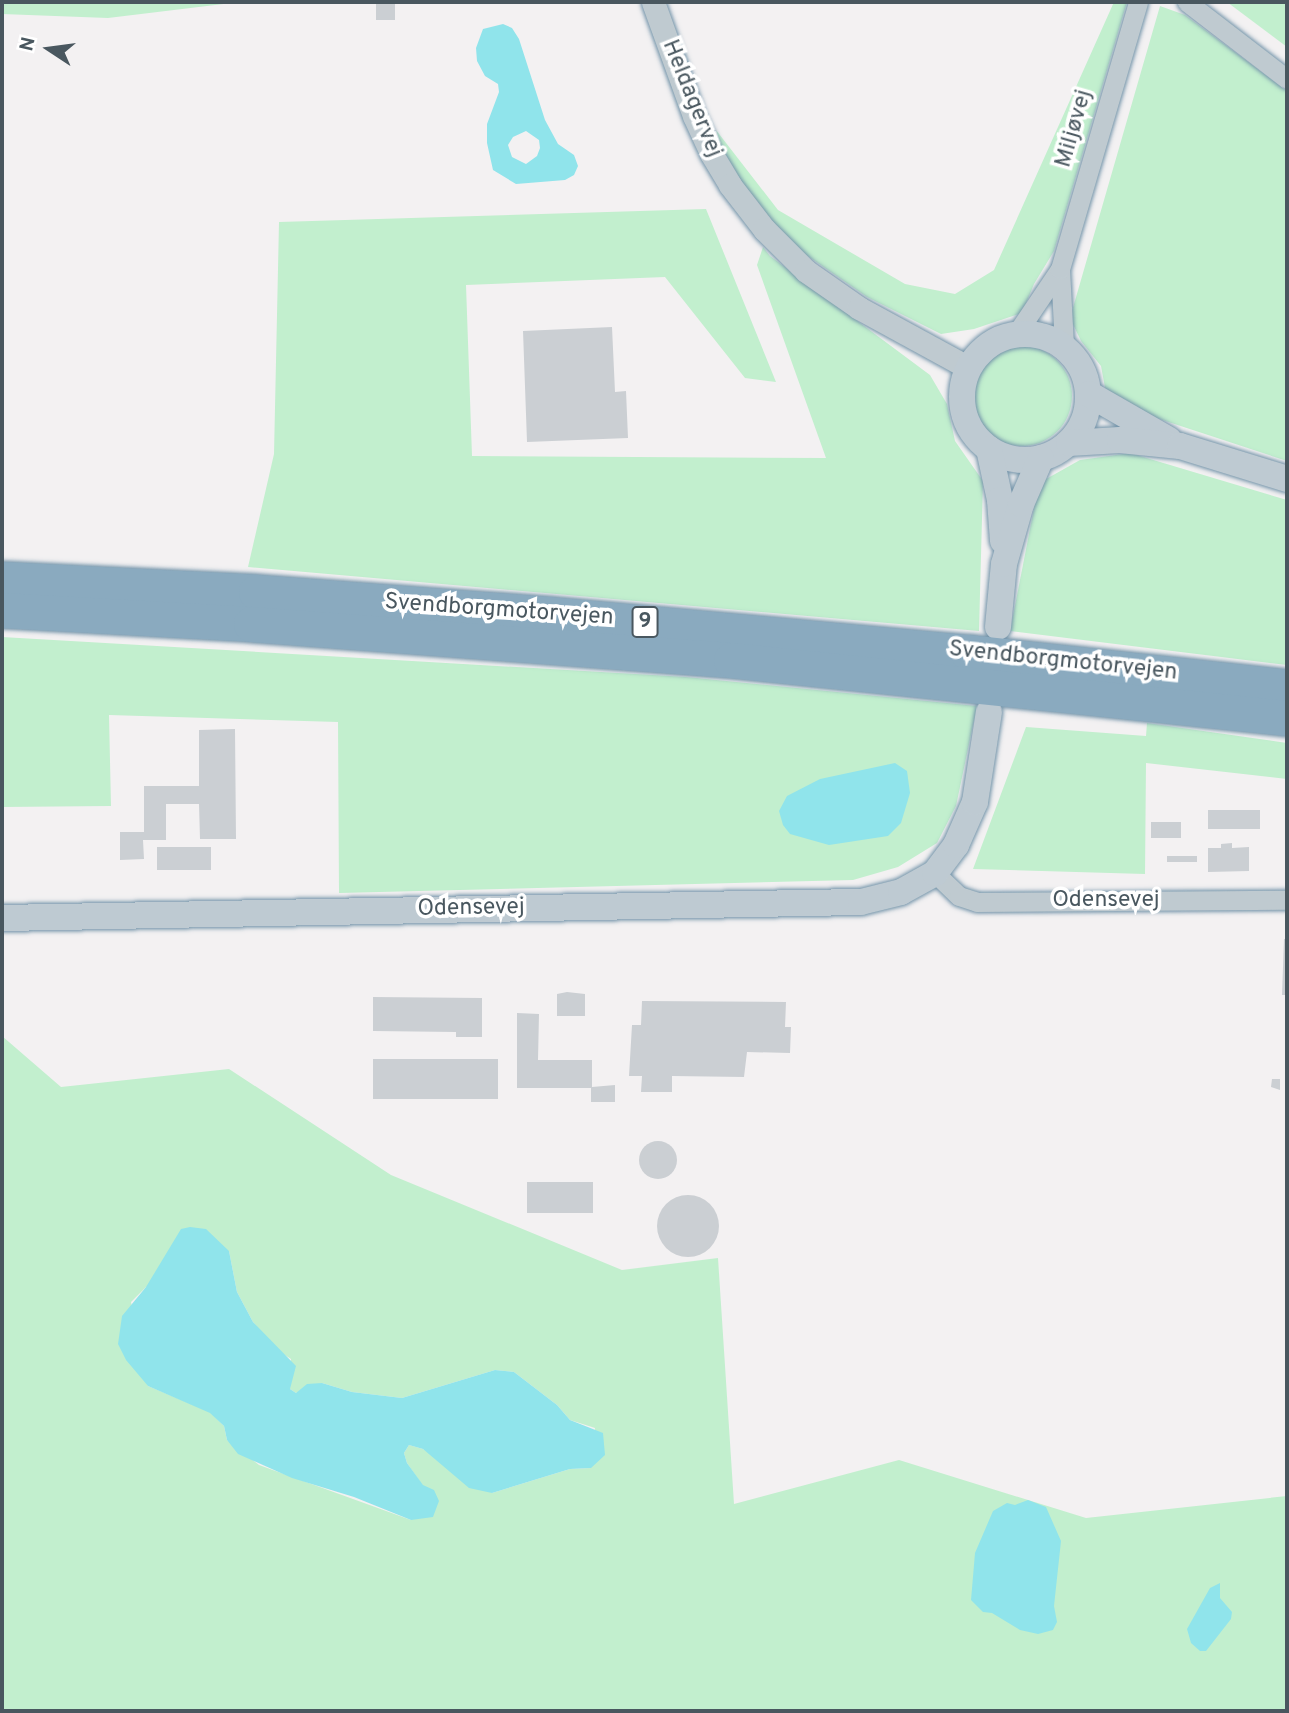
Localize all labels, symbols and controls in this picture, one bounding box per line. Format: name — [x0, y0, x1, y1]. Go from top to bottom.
north arrow — [14, 14, 84, 84]
text: N — [15, 35, 42, 54]
street label: Heldagervej — [655, 36, 727, 162]
street label: Miljøvej — [1051, 87, 1099, 171]
street label: Svendborgmotorvejen — [384, 589, 614, 633]
road number: 9 — [631, 604, 659, 640]
street label: Svendborgmotorvejen — [947, 636, 1179, 688]
street label: Odensevej — [1052, 887, 1160, 915]
street label: Odensevej — [417, 894, 525, 924]

